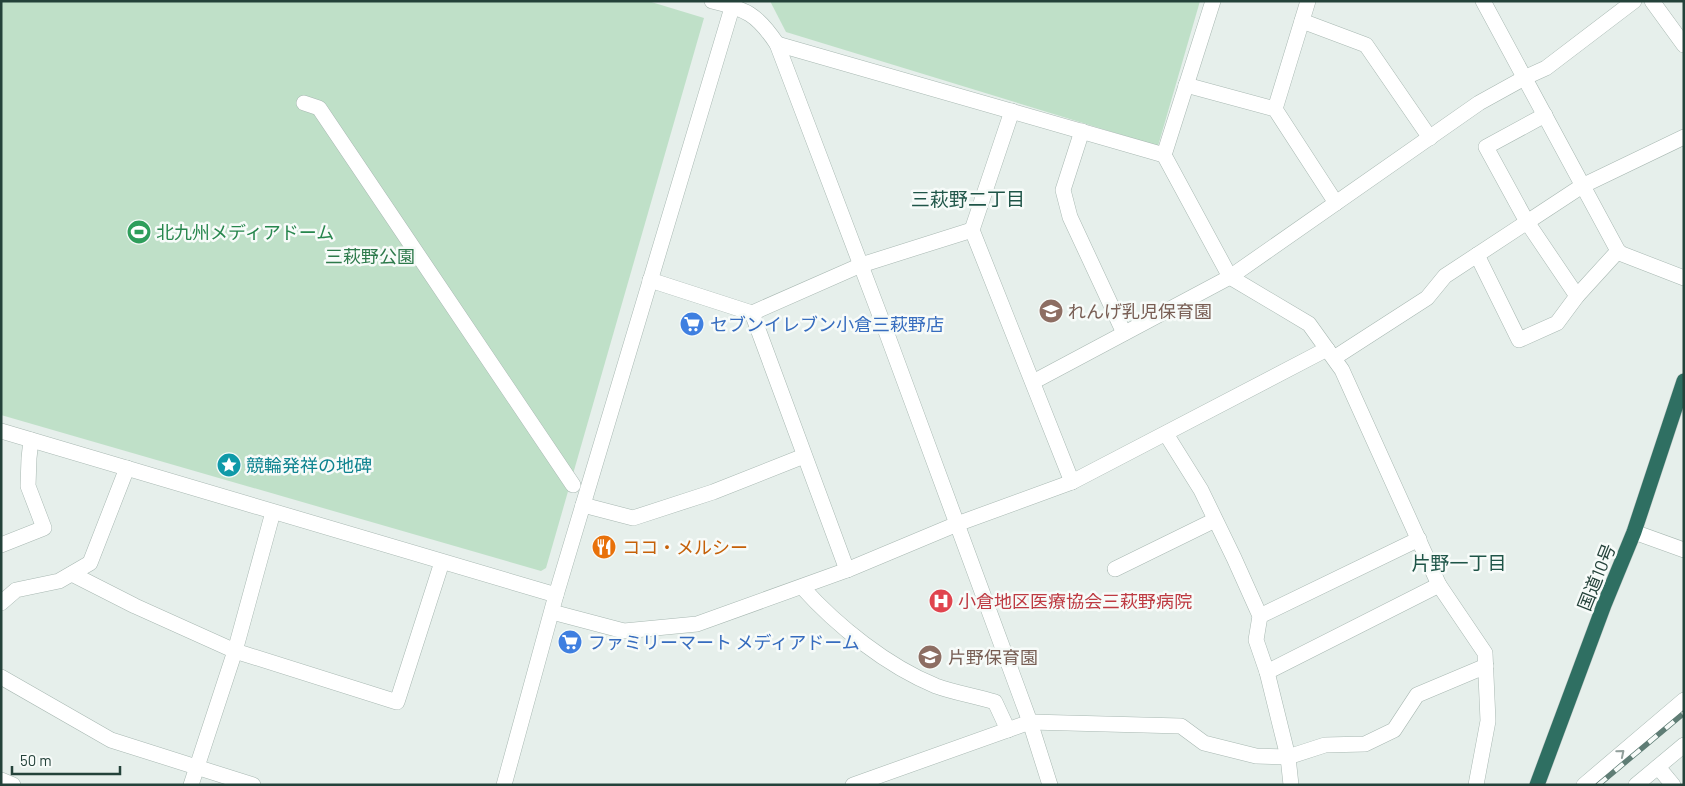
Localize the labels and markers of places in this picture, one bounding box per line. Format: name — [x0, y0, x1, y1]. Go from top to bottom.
sports icon: 北九州メディアドーム — [126, 219, 152, 245]
place label: 北九州メディアドーム — [156, 221, 334, 243]
school or university icon: れんげ乳児保育園 — [1038, 298, 1064, 324]
place label: れんげ乳児保育園 — [1068, 300, 1212, 322]
supermarket icon: セブンイレブン小倉三萩野店 — [679, 311, 705, 337]
place label: セブンイレブン小倉三萩野店 — [710, 313, 944, 335]
place icon: 競輪発祥の地碑 — [216, 452, 242, 478]
place label: 競輪発祥の地碑 — [246, 454, 372, 476]
restaurant icon: ココ・メルシー — [591, 534, 617, 560]
place label: ココ・メルシー — [622, 536, 748, 558]
hospital icon: 小倉地区医療協会三萩野病院 — [928, 588, 954, 614]
place label: 小倉地区医療協会三萩野病院 — [958, 590, 1192, 612]
supermarket icon: ファミリーマート メディアドーム — [557, 629, 583, 655]
place label: ファミリーマート メディアドーム — [588, 631, 860, 653]
school or university icon: 片野保育園 — [917, 644, 943, 670]
place label: 片野保育園 — [948, 646, 1038, 668]

